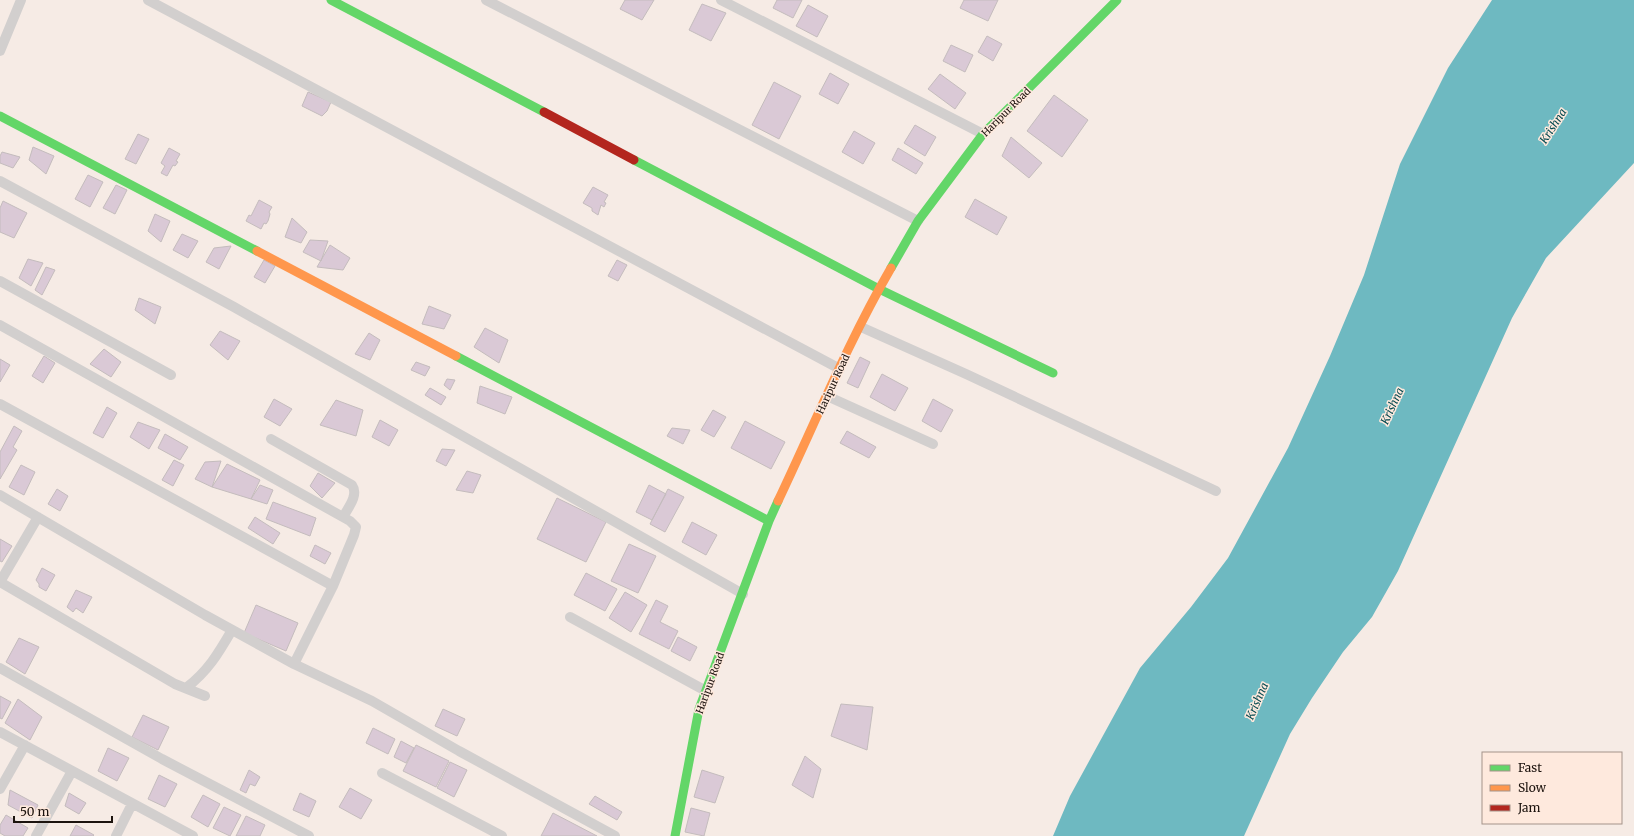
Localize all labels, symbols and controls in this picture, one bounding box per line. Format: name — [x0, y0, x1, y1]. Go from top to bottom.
street label: Haripur Road — [979, 85, 1033, 139]
water label: Krishna — [1536, 106, 1569, 147]
street label: Haripur Road — [813, 352, 853, 416]
water label: Krishna — [1377, 385, 1407, 428]
street label: Haripur Road — [693, 651, 727, 715]
water label: Krishna — [1242, 680, 1271, 723]
legend — [1482, 752, 1622, 824]
text: Fast — [1518, 760, 1542, 775]
text: Slow — [1518, 780, 1547, 795]
scale bar — [14, 798, 112, 824]
text: Jam — [1517, 800, 1541, 815]
text: 50 m — [20, 804, 49, 819]

